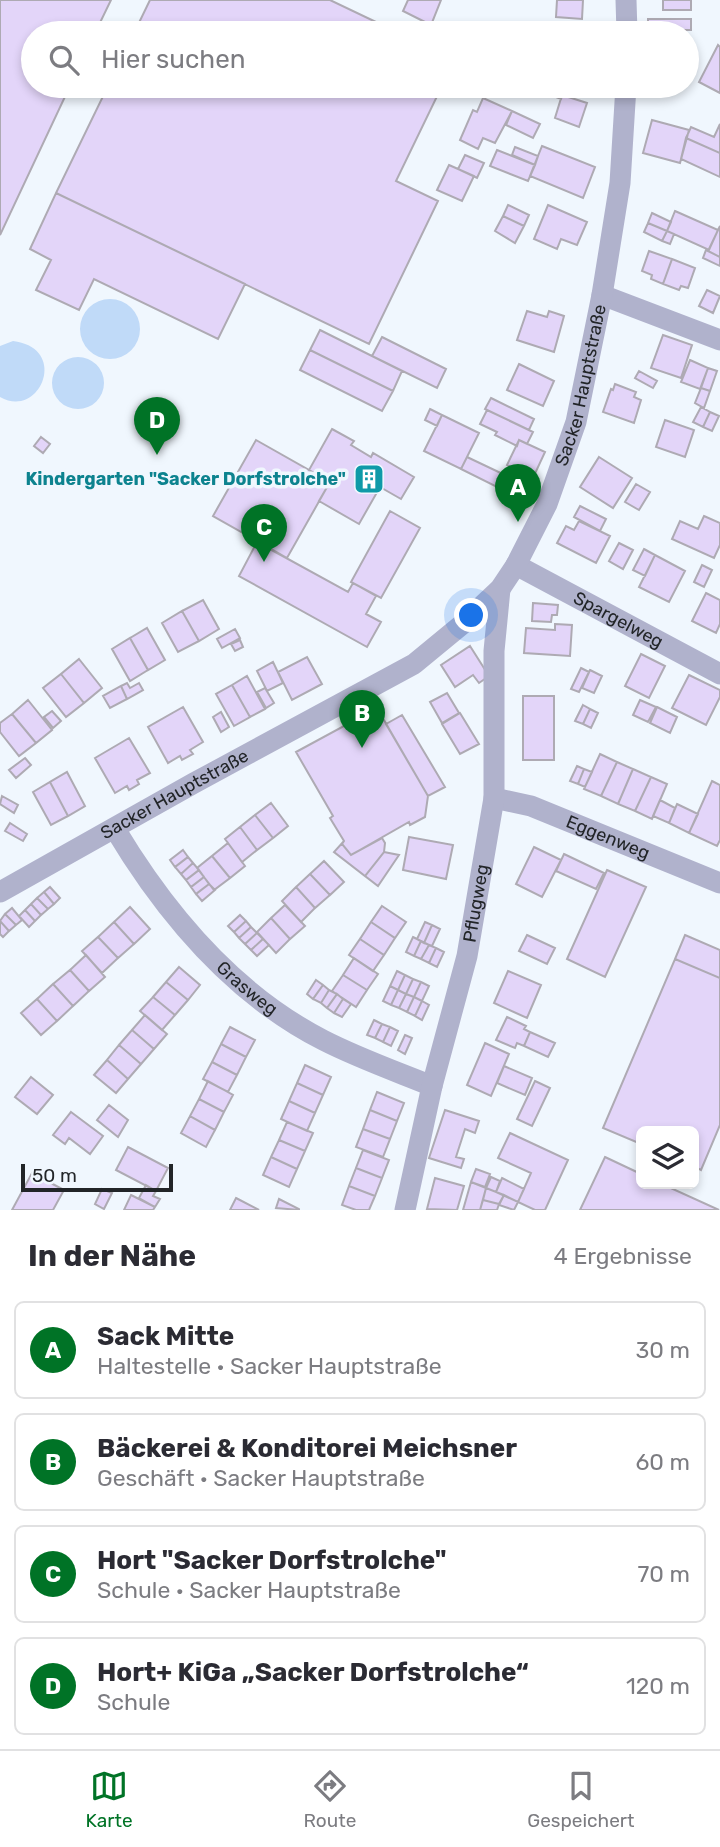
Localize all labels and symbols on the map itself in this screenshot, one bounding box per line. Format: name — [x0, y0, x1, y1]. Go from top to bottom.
street label: Sacker Hauptstraße — [550, 302, 611, 469]
pin: D — [134, 397, 180, 455]
building icon: Kindergarten "Sacker Dorfstrolche" — [352, 462, 386, 496]
pin: A — [495, 464, 541, 522]
place label: Kindergarten "Sacker Dorfstrolche" — [25, 468, 346, 490]
pin: C — [241, 504, 287, 562]
street label: Spargelweg — [570, 587, 667, 653]
your location — [454, 598, 488, 632]
pin: B — [339, 690, 385, 748]
street label: Sacker Hauptstraße — [97, 745, 252, 844]
street label: Eggenweg — [563, 811, 653, 864]
street label: Pflugweg — [459, 863, 494, 944]
street label: Grasweg — [212, 957, 282, 1020]
scale bar — [21, 1161, 173, 1193]

